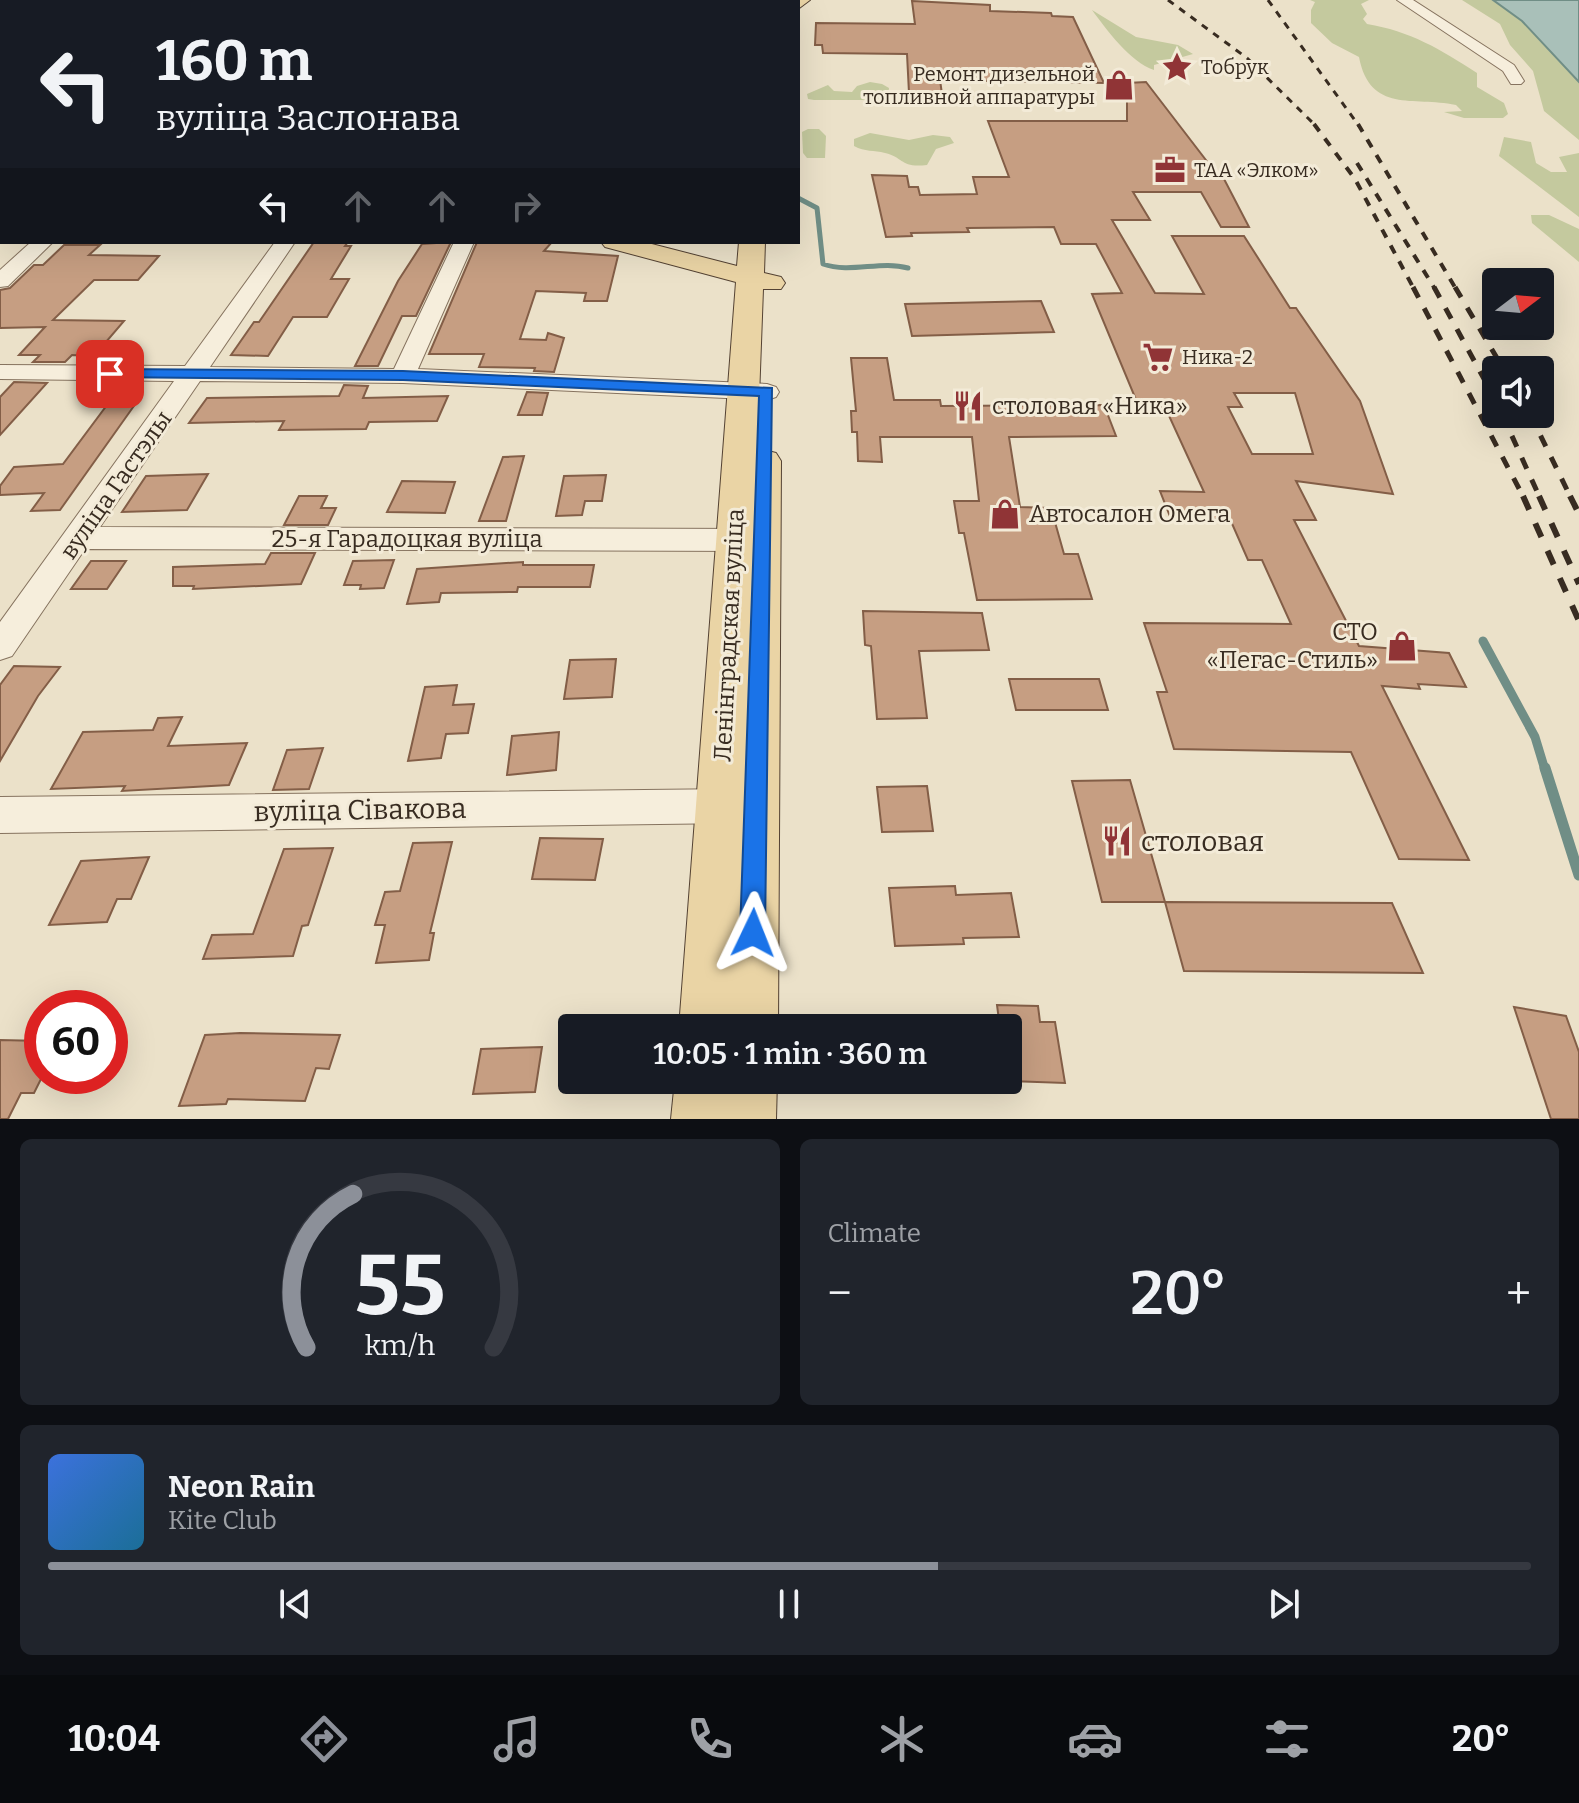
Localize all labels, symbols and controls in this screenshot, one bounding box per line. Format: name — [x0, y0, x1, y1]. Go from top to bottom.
text: 160 m — [156, 28, 312, 95]
icon: left — [24, 32, 128, 136]
place icon: Тобрук — [1160, 50, 1194, 84]
place label: Тобрук — [1201, 55, 1269, 79]
place label: Ремонт дизельной топливной аппаратуры — [863, 62, 1095, 109]
shop icon: Ремонт дизельной топливной аппаратуры — [1102, 68, 1136, 102]
text: вуліца Заслонава — [156, 96, 460, 140]
office icon: ТАА «Элком» — [1153, 153, 1187, 187]
place label: ТАА «Элком» — [1194, 158, 1319, 182]
icon: left — [252, 184, 296, 228]
icon: ahead — [336, 184, 380, 228]
icon: ahead — [420, 184, 464, 228]
icon: right — [504, 184, 548, 228]
north arrow — [1482, 268, 1554, 340]
map controls — [1482, 268, 1554, 428]
pin — [76, 340, 144, 408]
supermarket icon: Ника-2 — [1141, 340, 1175, 374]
place label: Ника-2 — [1182, 345, 1253, 369]
icon: arrive — [88, 352, 132, 396]
button: sound — [1482, 356, 1554, 428]
restaurant icon: столовая «Ника» — [951, 389, 985, 423]
place label: столовая «Ника» — [992, 392, 1188, 420]
street label: вуліца Гастэлы — [54, 405, 178, 565]
shop icon: Автосалон Омега — [988, 497, 1022, 531]
place label: Автосалон Омега — [1029, 500, 1231, 528]
street label: Ленінградская вуліца — [708, 508, 750, 762]
street label: 25-я Гарадоцкая вуліца — [271, 525, 543, 553]
place label: СТО «Пегас-Стиль» — [1207, 618, 1378, 674]
shop icon: СТО «Пегас-Стиль» — [1385, 629, 1419, 663]
street label: вуліца Сівакова — [253, 792, 467, 828]
restaurant icon: столовая — [1100, 824, 1134, 858]
place label: столовая — [1141, 825, 1264, 858]
position arrow — [711, 891, 795, 975]
speed limit sign: 60 — [24, 990, 128, 1094]
text: 10:05 · 1 min · 360 m — [653, 1036, 927, 1072]
text: Climate — [828, 1218, 921, 1249]
text: 55 — [354, 1236, 445, 1336]
text: 20° — [1130, 1258, 1228, 1330]
text: − — [828, 1267, 852, 1320]
text: + — [1506, 1267, 1531, 1320]
text: km/h — [364, 1328, 435, 1363]
text: Neon Rain — [168, 1469, 315, 1505]
text: Kite Club — [168, 1505, 277, 1536]
icon: previous — [273, 1582, 317, 1626]
icon: pause — [767, 1582, 811, 1626]
icon: next — [1262, 1582, 1306, 1626]
icon: directions — [296, 1711, 352, 1767]
icon: music — [489, 1711, 545, 1767]
icon: phone — [682, 1711, 738, 1767]
icon: climate — [874, 1711, 930, 1767]
icon: car — [1067, 1711, 1123, 1767]
icon: filters — [1259, 1711, 1315, 1767]
text: 10:04 — [68, 1717, 160, 1761]
text: 20° — [1452, 1717, 1511, 1761]

